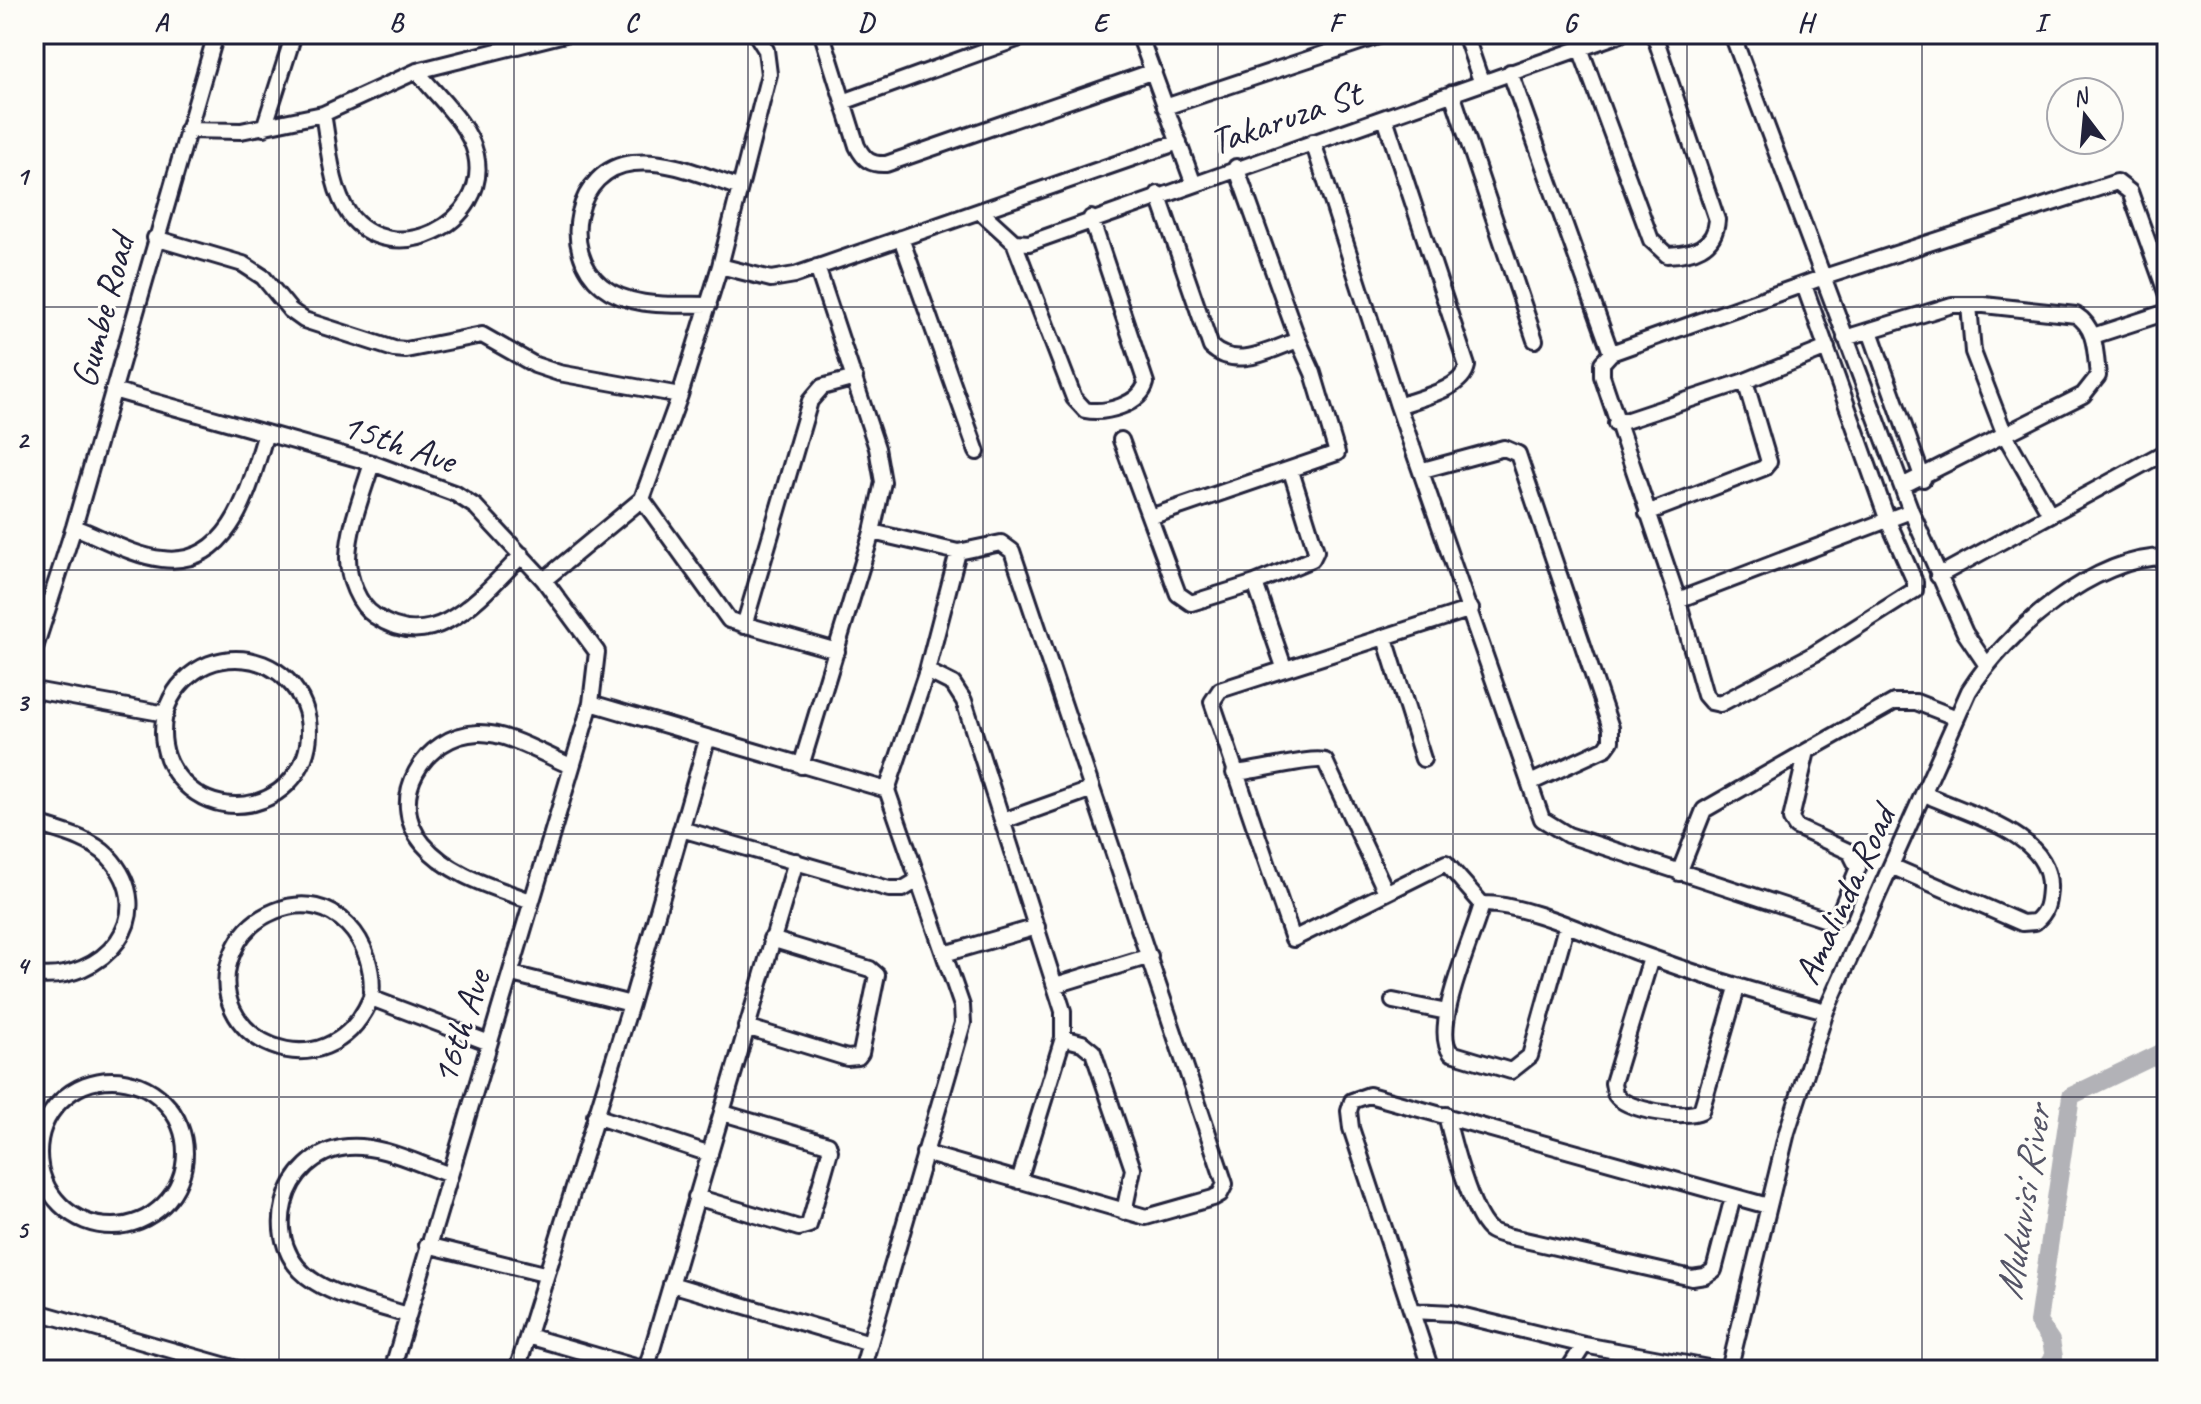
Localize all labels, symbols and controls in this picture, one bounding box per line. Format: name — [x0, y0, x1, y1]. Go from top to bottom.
text: A — [154, 6, 169, 39]
text: B — [389, 6, 405, 39]
text: C — [625, 6, 641, 39]
text: D — [858, 6, 876, 39]
text: E — [1093, 6, 1111, 39]
text: F — [1329, 6, 1347, 39]
text: G — [1564, 6, 1580, 39]
text: H — [1798, 6, 1818, 39]
text: I — [2035, 6, 2052, 39]
street label: Takaruza St — [1203, 69, 1370, 165]
north arrow — [2045, 76, 2125, 156]
text: N — [2069, 81, 2093, 113]
text: 1 — [16, 160, 31, 193]
street label: Gumbe Road — [60, 225, 147, 392]
street label: 15th Ave — [336, 401, 464, 485]
text: 2 — [16, 423, 30, 456]
text: 3 — [16, 686, 30, 719]
street label: Amalinda Road — [1783, 793, 1909, 992]
text: 4 — [16, 949, 31, 982]
street label: 16th Ave — [420, 962, 502, 1090]
water label: Mukuvisi River — [1983, 1098, 2064, 1303]
text: 5 — [16, 1213, 30, 1246]

